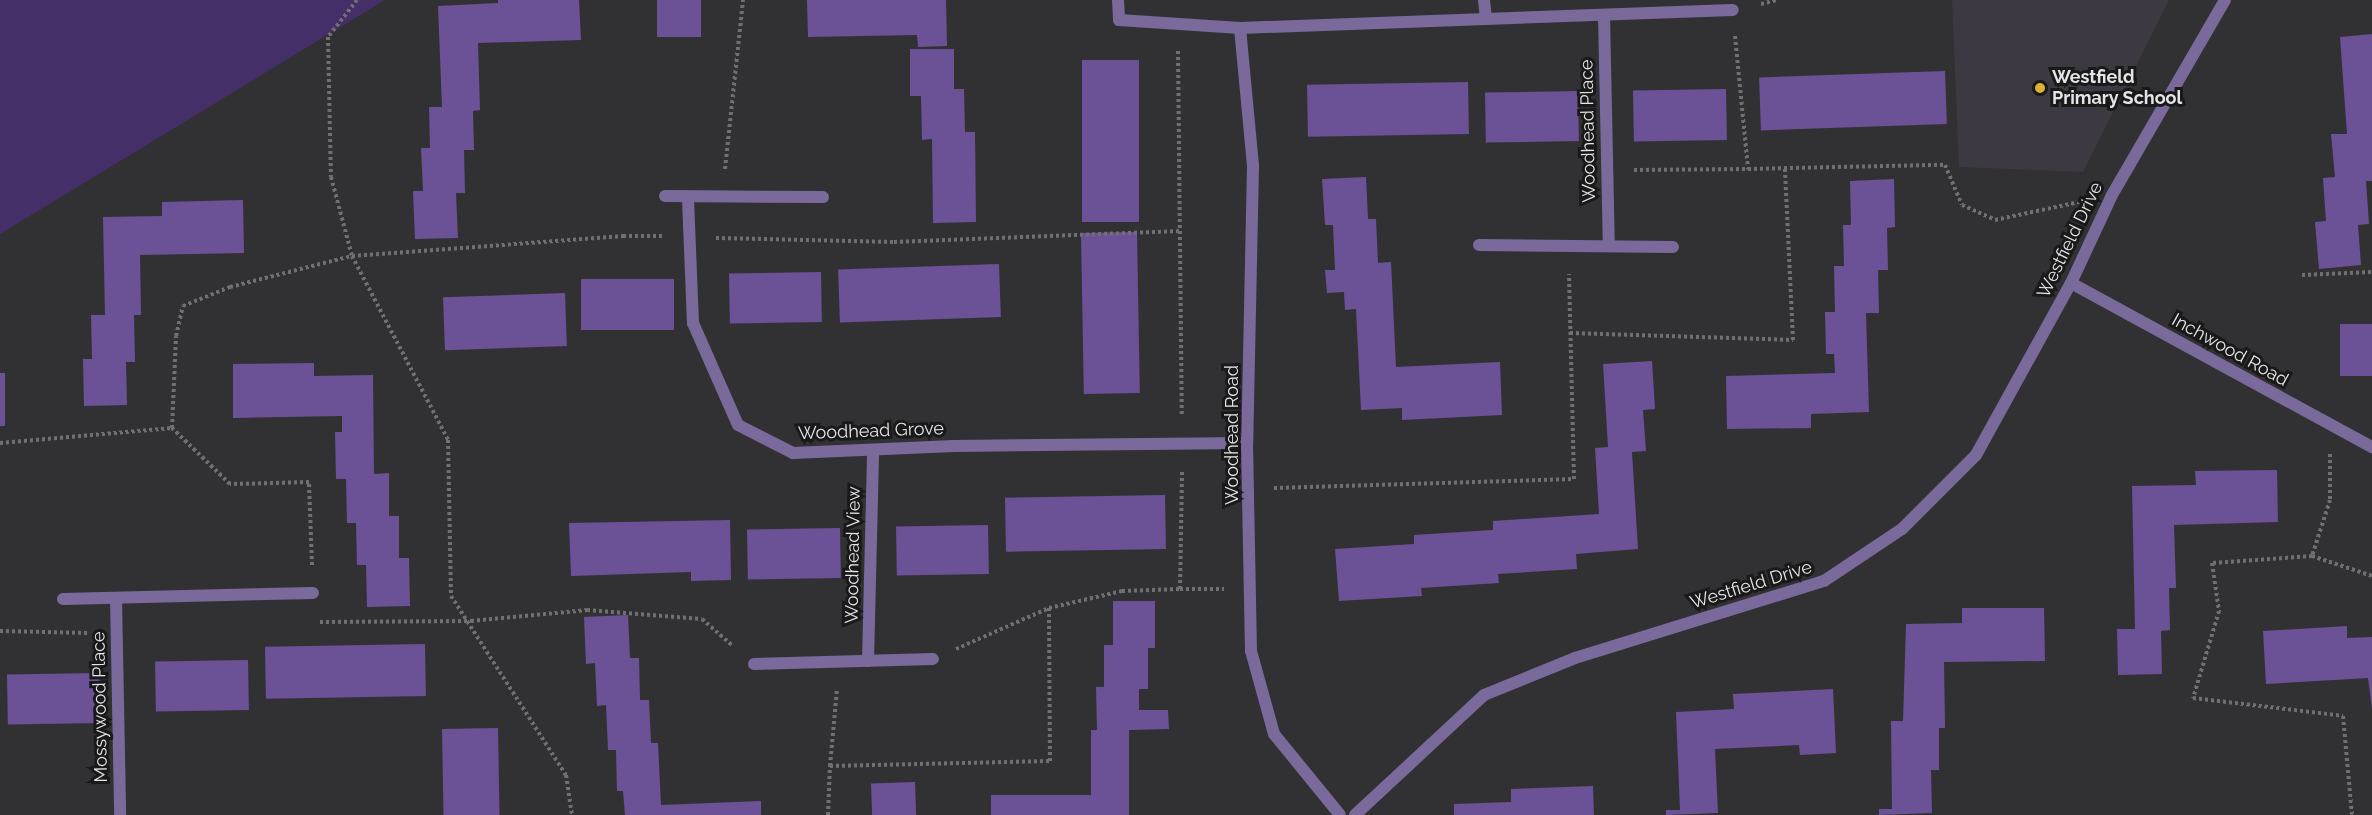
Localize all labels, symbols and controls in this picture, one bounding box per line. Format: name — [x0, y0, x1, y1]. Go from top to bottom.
street label: Woodhead Place — [1576, 59, 1600, 203]
place label: Westfield Primary School — [2052, 67, 2183, 110]
marker: Westfield Primary School — [2033, 81, 2047, 95]
street label: Westfield Drive — [2033, 179, 2107, 301]
street label: Inchwood Road — [2168, 309, 2292, 391]
street label: Woodhead Road — [1221, 365, 1243, 505]
street label: Woodhead Grove — [798, 418, 944, 444]
street label: Woodhead View — [841, 486, 865, 624]
street label: Westfield Drive — [1688, 556, 1814, 614]
street label: Mossywood Place — [88, 631, 112, 783]

